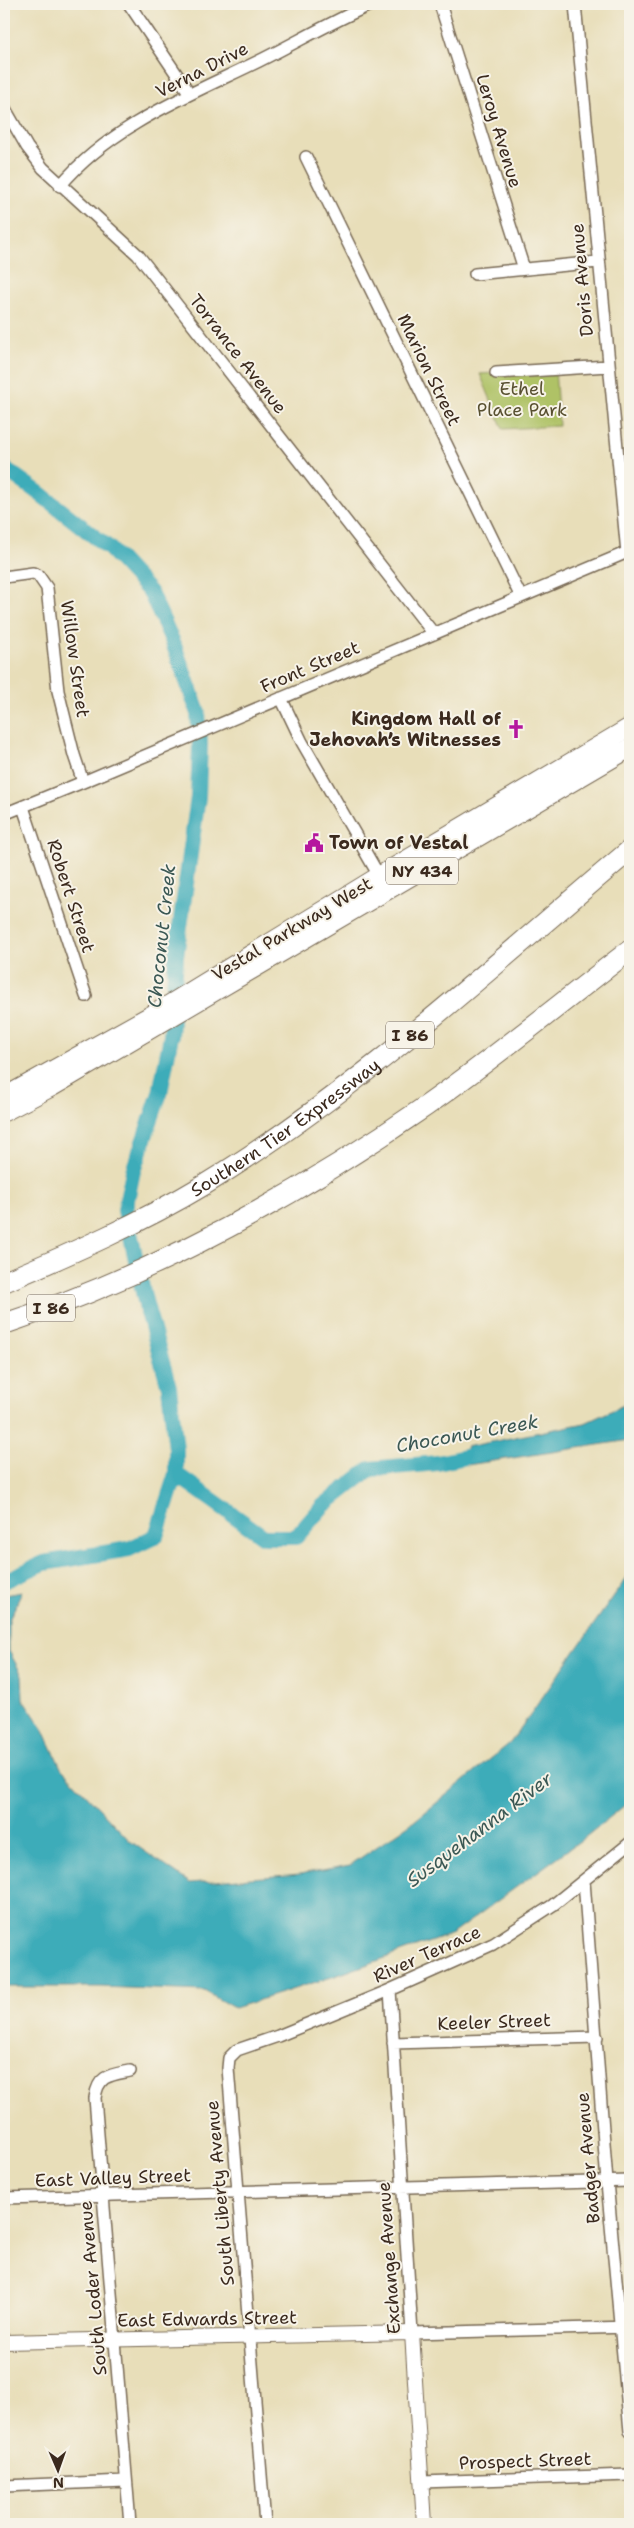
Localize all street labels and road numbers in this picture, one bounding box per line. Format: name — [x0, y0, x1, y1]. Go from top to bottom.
street label: Verna Drive — [152, 36, 252, 104]
street label: Leroy Avenue — [470, 71, 528, 191]
street label: Doris Avenue — [565, 222, 599, 338]
street label: Torrance Avenue — [184, 289, 292, 419]
street label: Marion Street — [392, 310, 467, 430]
street label: Willow Street — [55, 599, 95, 719]
street label: Front Street — [257, 635, 363, 699]
street label: Robert Street — [41, 836, 101, 956]
road number: NY 434 — [386, 858, 458, 884]
street label: Vestal Parkway West — [207, 871, 377, 987]
road number: I 86 — [386, 1022, 434, 1048]
street label: Southern Tier Expressway — [186, 1053, 385, 1202]
road number: I 86 — [27, 1295, 75, 1322]
street label: River Terrace — [369, 1920, 485, 1988]
street label: Keeler Street — [437, 2008, 551, 2036]
street label: Badger Avenue — [570, 2091, 606, 2225]
street label: South Liberty Avenue — [200, 2099, 240, 2287]
street label: East Valley Street — [34, 2163, 192, 2193]
street label: Exchange Avenue — [372, 2181, 406, 2335]
street label: South Loder Avenue — [73, 2200, 113, 2376]
street label: East Edwards Street — [117, 2305, 297, 2333]
street label: Prospect Street — [458, 2447, 592, 2475]

